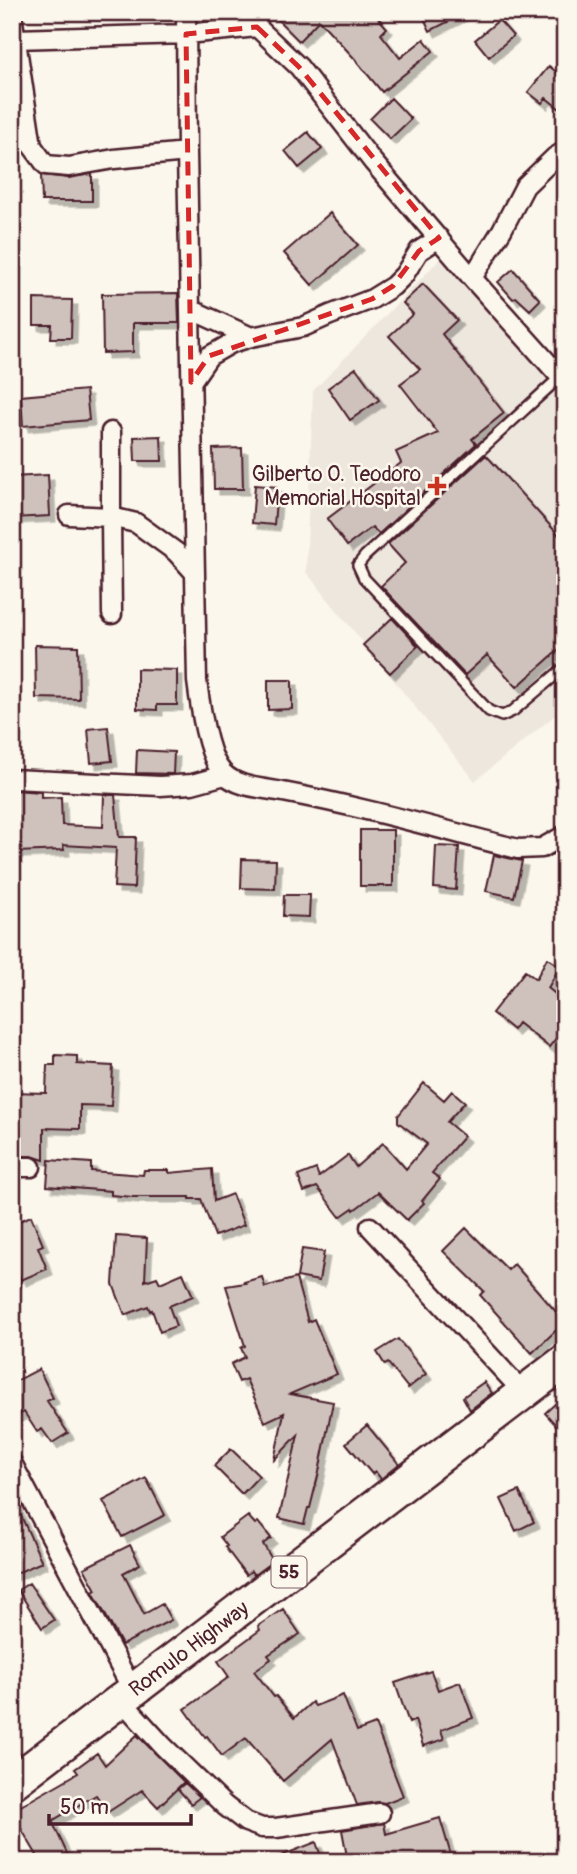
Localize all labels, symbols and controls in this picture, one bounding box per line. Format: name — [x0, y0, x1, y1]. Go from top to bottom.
place label: Gilberto O. Teodoro Memorial Hospital — [252, 461, 421, 512]
marker: Gilberto O. Teodoro Memorial Hospital — [427, 476, 447, 496]
road number: 55 — [272, 1556, 306, 1588]
street label: Romulo Highway — [124, 1595, 254, 1703]
scale bar — [49, 1783, 191, 1827]
text: 50 m — [60, 1794, 109, 1821]

